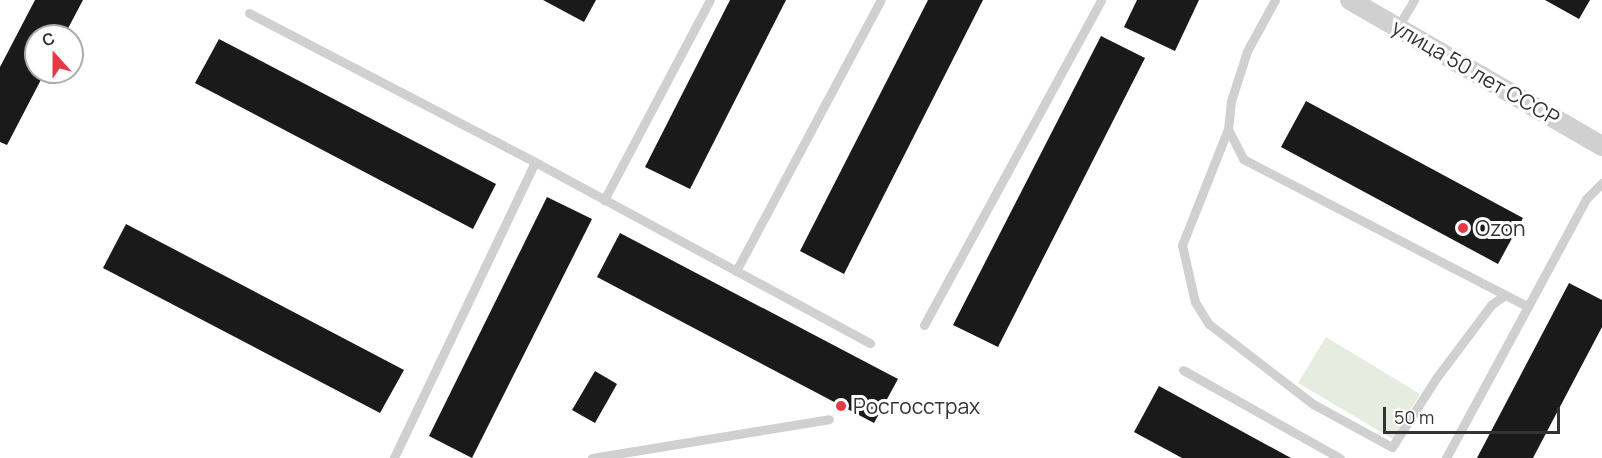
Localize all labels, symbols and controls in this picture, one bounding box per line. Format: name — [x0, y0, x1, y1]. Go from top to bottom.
street label: улица 50 лет СССР — [1388, 14, 1564, 130]
north arrow — [24, 24, 84, 84]
text: С — [39, 27, 58, 51]
place label: Ozon — [1475, 215, 1525, 241]
marker: Ozon — [1456, 221, 1470, 235]
place label: Росгосстрах — [853, 393, 980, 419]
scale bar — [1386, 395, 1563, 433]
marker: Росгосстрах — [834, 399, 848, 413]
text: 50 m — [1394, 405, 1434, 429]

